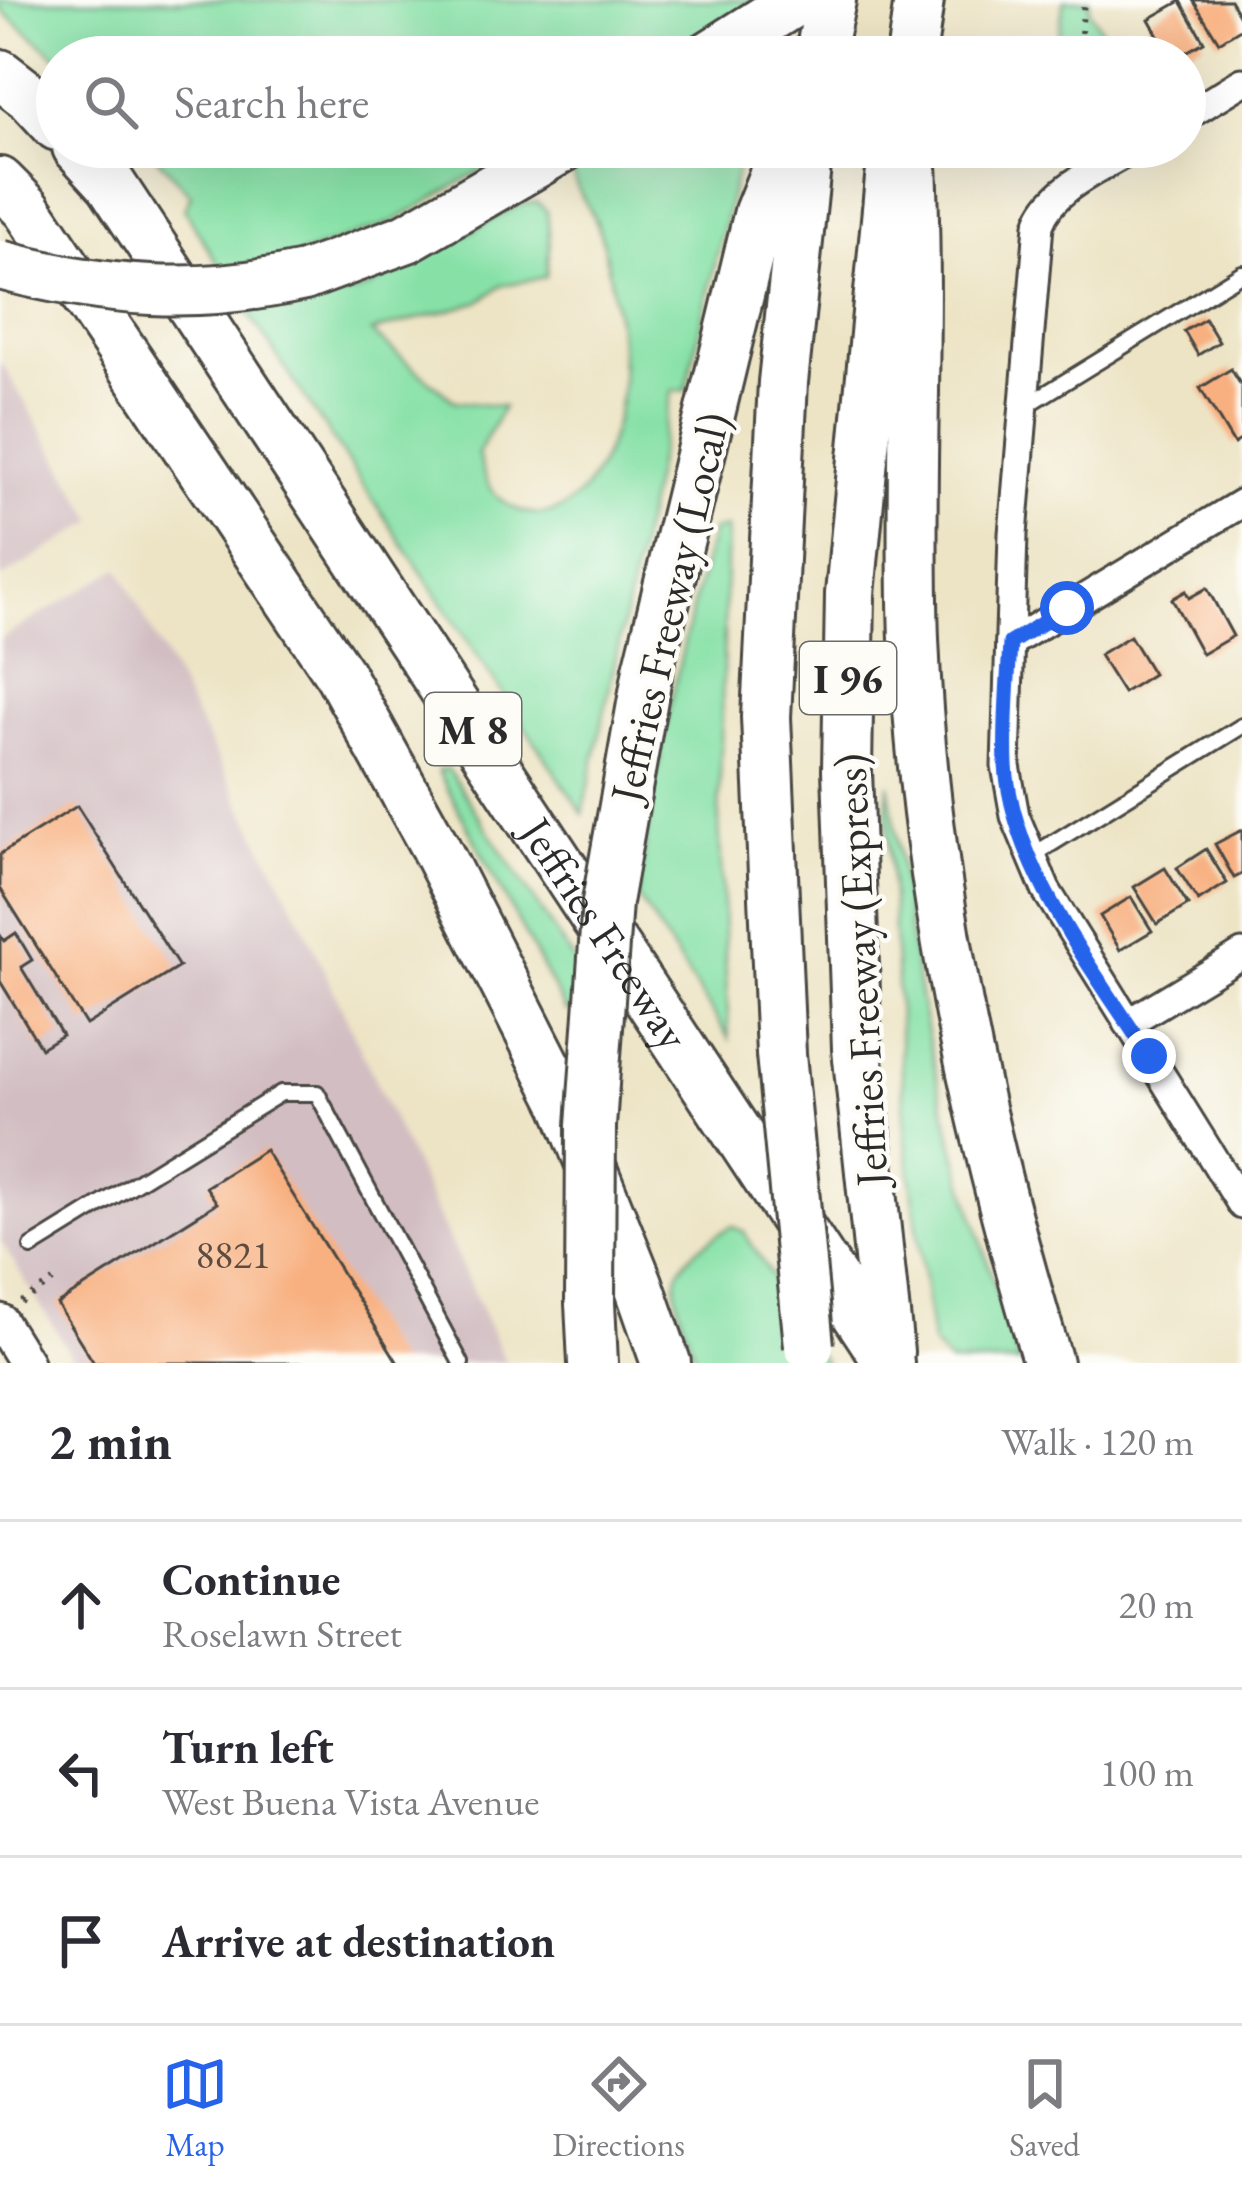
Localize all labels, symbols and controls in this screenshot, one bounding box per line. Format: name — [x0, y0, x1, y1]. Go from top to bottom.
search box — [36, 36, 1206, 168]
icon: search — [78, 69, 144, 135]
text: Search here — [174, 73, 369, 131]
street label: Jeffries Freeway (Local) — [595, 406, 742, 811]
route start — [1040, 581, 1094, 635]
road number: I 96 — [800, 642, 896, 714]
road number: M 8 — [425, 693, 521, 765]
street label: Jeffries Freeway (Express) — [820, 752, 901, 1192]
street label: Jeffries Freeway — [506, 803, 703, 1061]
route end — [1122, 1029, 1176, 1083]
house number: 8821 — [196, 1229, 270, 1280]
text: 2 min — [48, 1408, 172, 1474]
text: Walk · 120 m — [1001, 1416, 1194, 1467]
text: Continue — [162, 1550, 340, 1608]
icon: ahead — [48, 1572, 114, 1638]
text: 20 m — [1118, 1579, 1194, 1630]
text: Roselawn Street — [162, 1608, 402, 1659]
text: Turn left — [162, 1718, 334, 1776]
icon: left — [48, 1740, 114, 1806]
text: 100 m — [1100, 1747, 1194, 1798]
text: West Buena Vista Avenue — [162, 1776, 539, 1827]
icon: arrive — [48, 1908, 114, 1974]
text: Arrive at destination — [162, 1912, 555, 1970]
tab: Map — [162, 2051, 228, 2166]
tab: Directions — [552, 2051, 685, 2166]
tab: Saved — [1009, 2051, 1080, 2166]

